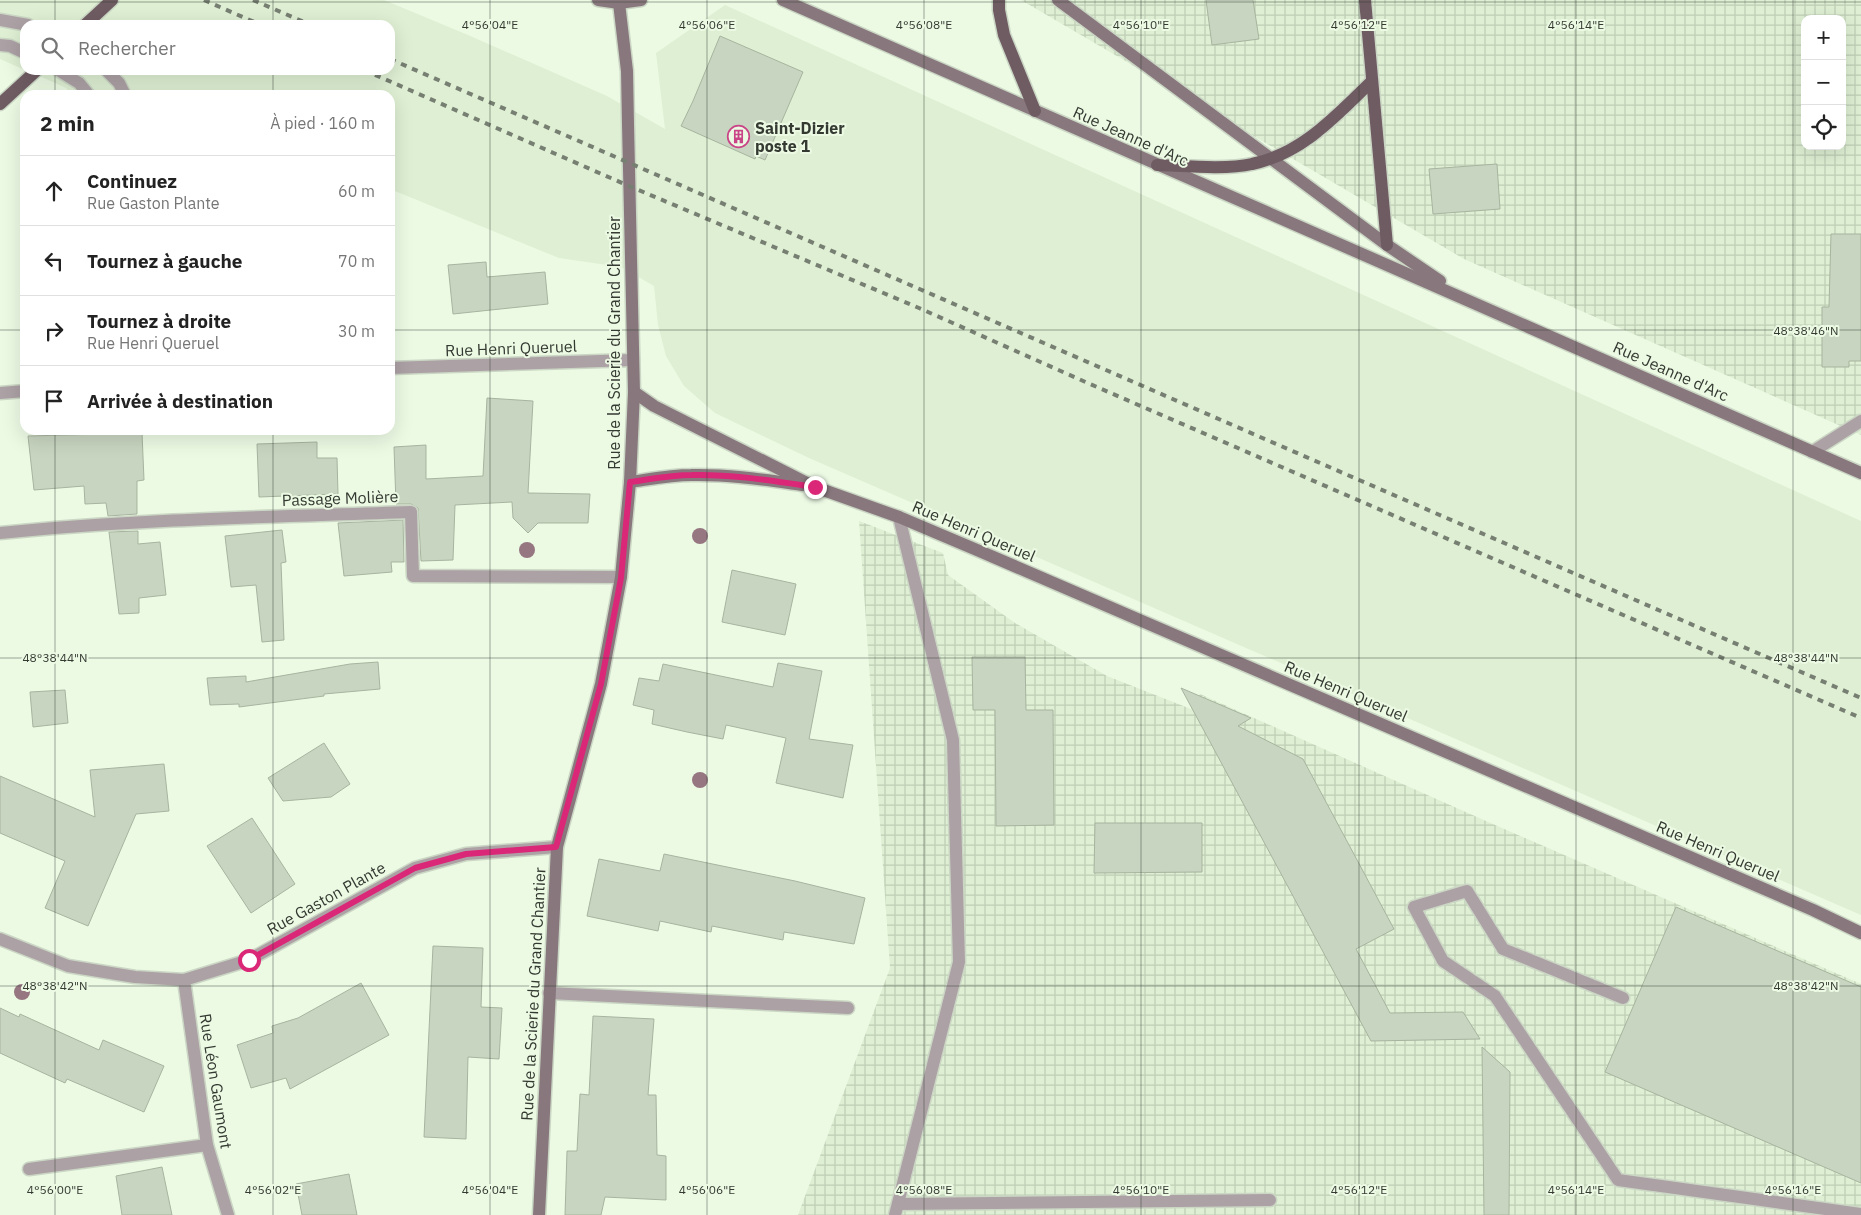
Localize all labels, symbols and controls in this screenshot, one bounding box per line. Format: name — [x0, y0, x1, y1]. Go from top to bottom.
map controls — [1801, 15, 1846, 150]
button: + — [1801, 15, 1846, 60]
text: 4°56'04"E — [462, 17, 518, 32]
text: 4°56'06"E — [679, 17, 735, 32]
text: 4°56'08"E — [896, 17, 952, 32]
text: 4°56'10"E — [1113, 17, 1169, 32]
text: 4°56'12"E — [1331, 17, 1387, 32]
text: 4°56'14"E — [1548, 17, 1604, 32]
search box — [20, 20, 395, 75]
icon: search — [38, 34, 66, 62]
text: Rechercher — [78, 36, 176, 60]
button: − — [1801, 60, 1846, 105]
street label: Rue Jeanne d'Arc — [1070, 102, 1192, 170]
button: locate — [1801, 105, 1846, 150]
text: 2 min — [40, 109, 95, 137]
text: À pied · 160 m — [270, 113, 375, 133]
place label: Saint-Dizier poste 1 — [755, 118, 845, 156]
building icon: Saint-Dizier poste 1 — [727, 125, 751, 149]
text: Continuez — [87, 169, 177, 193]
icon: ahead — [40, 177, 68, 205]
text: 60 m — [338, 181, 375, 201]
text: Rue Gaston Plante — [87, 193, 220, 213]
street label: Rue de la Scierie du Grand Chantier — [604, 216, 624, 470]
icon: left — [40, 247, 68, 275]
text: Tournez à gauche — [87, 249, 243, 273]
text: 70 m — [338, 251, 375, 271]
text: Tournez à droite — [87, 309, 231, 333]
icon: right — [40, 317, 68, 345]
text: 30 m — [338, 321, 375, 341]
text: 48°38'46"N — [1773, 323, 1839, 338]
text: Rue Henri Queruel — [87, 333, 219, 353]
street label: Rue Henri Queruel — [445, 336, 577, 360]
street label: Rue Jeanne d'Arc — [1610, 337, 1732, 405]
icon: arrive — [40, 387, 68, 415]
text: Arrivée à destination — [87, 389, 273, 413]
route end — [804, 476, 827, 499]
street label: Passage Molière — [281, 486, 399, 510]
street label: Rue Henri Queruel — [909, 496, 1039, 566]
text: 48°38'44"N — [22, 650, 88, 665]
text: 48°38'44"N — [1773, 650, 1839, 665]
street label: Rue Henri Queruel — [1281, 656, 1411, 726]
street label: Rue Henri Queruel — [1653, 816, 1783, 886]
street label: Rue Gaston Plante — [263, 857, 389, 939]
street label: Rue de la Scierie du Grand Chantier — [516, 867, 550, 1121]
route start — [238, 949, 261, 972]
text: 48°38'42"N — [22, 978, 88, 993]
text: 48°38'42"N — [1773, 978, 1839, 993]
street label: Rue Léon Gaumont — [195, 1012, 237, 1150]
text: 4°56'00"E — [27, 1182, 83, 1197]
text: 4°56'02"E — [245, 1182, 301, 1197]
text: 4°56'04"E — [462, 1182, 518, 1197]
text: 4°56'06"E — [679, 1182, 735, 1197]
text: 4°56'08"E — [896, 1182, 952, 1197]
text: 4°56'10"E — [1113, 1182, 1169, 1197]
text: 4°56'12"E — [1331, 1182, 1387, 1197]
text: 4°56'14"E — [1548, 1182, 1604, 1197]
text: 4°56'16"E — [1765, 1182, 1821, 1197]

